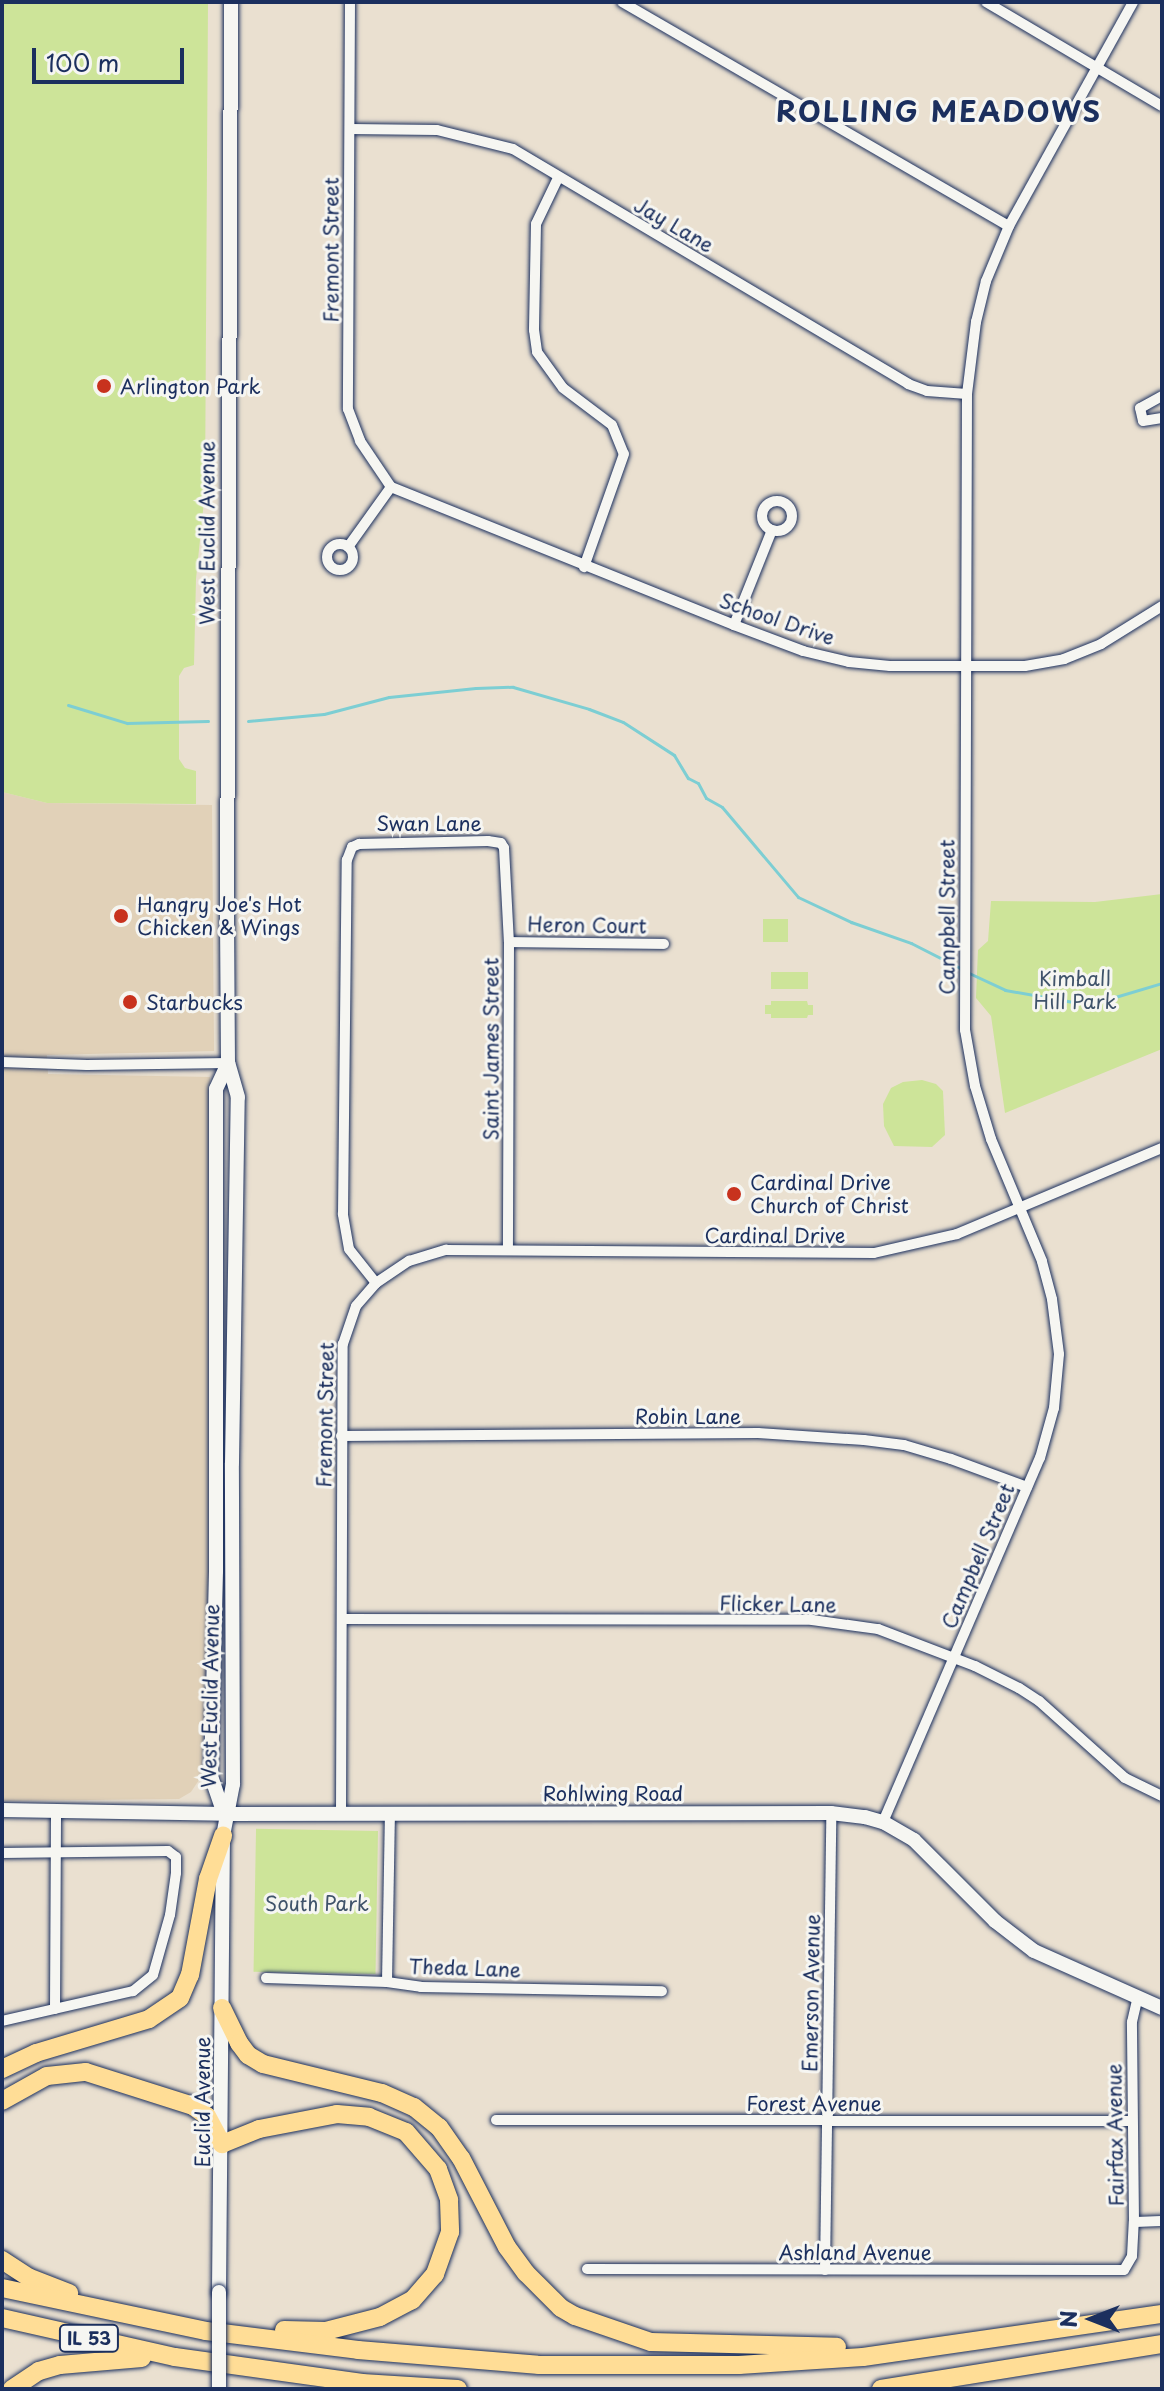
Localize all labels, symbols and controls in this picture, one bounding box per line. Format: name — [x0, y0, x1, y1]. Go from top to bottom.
scale bar — [36, 32, 188, 82]
text: 100 m — [46, 44, 119, 80]
district label: ROLLING MEADOWS — [778, 94, 1100, 128]
street label: Fremont Street — [319, 177, 343, 323]
street label: Jay Lane — [630, 192, 718, 258]
place label: Arlington Park — [120, 374, 261, 398]
marker: Arlington Park — [95, 377, 113, 395]
street label: West Euclid Avenue — [195, 440, 219, 626]
street label: School Drive — [716, 588, 838, 650]
street label: Swan Lane — [376, 811, 482, 835]
street label: Campbell Street — [935, 839, 959, 995]
place label: Hangry Joe's Hot Chicken & Wings — [137, 892, 303, 939]
marker: Hangry Joe's Hot Chicken & Wings — [112, 907, 130, 925]
street label: Heron Court — [527, 912, 647, 938]
street label: Saint James Street — [479, 957, 503, 1141]
park label: Kimball Hill Park — [1033, 967, 1117, 1014]
place label: Starbucks — [146, 990, 243, 1014]
marker: Starbucks — [121, 993, 139, 1011]
place label: Cardinal Drive Church of Christ — [750, 1170, 909, 1217]
marker: Cardinal Drive Church of Christ — [725, 1185, 743, 1203]
street label: Cardinal Drive — [705, 1223, 845, 1247]
street label: Fremont Street — [312, 1342, 338, 1488]
street label: Robin Lane — [634, 1404, 742, 1428]
street label: Campbell Street — [936, 1479, 1020, 1633]
street label: Flicker Lane — [719, 1591, 837, 1617]
street label: West Euclid Avenue — [196, 1603, 224, 1789]
street label: Rohlwing Road — [543, 1781, 683, 1805]
park label: South Park — [264, 1891, 370, 1915]
street label: Emerson Avenue — [798, 1914, 824, 2072]
street label: Theda Lane — [409, 1954, 521, 1982]
street label: Euclid Avenue — [190, 2036, 214, 2168]
street label: Fairfax Avenue — [1102, 2063, 1128, 2207]
street label: Forest Avenue — [747, 2091, 881, 2115]
street label: Ashland Avenue — [778, 2240, 932, 2264]
north arrow — [1052, 2279, 1132, 2359]
text: N — [1051, 2310, 1084, 2328]
road number: IL 53 — [57, 2324, 121, 2352]

